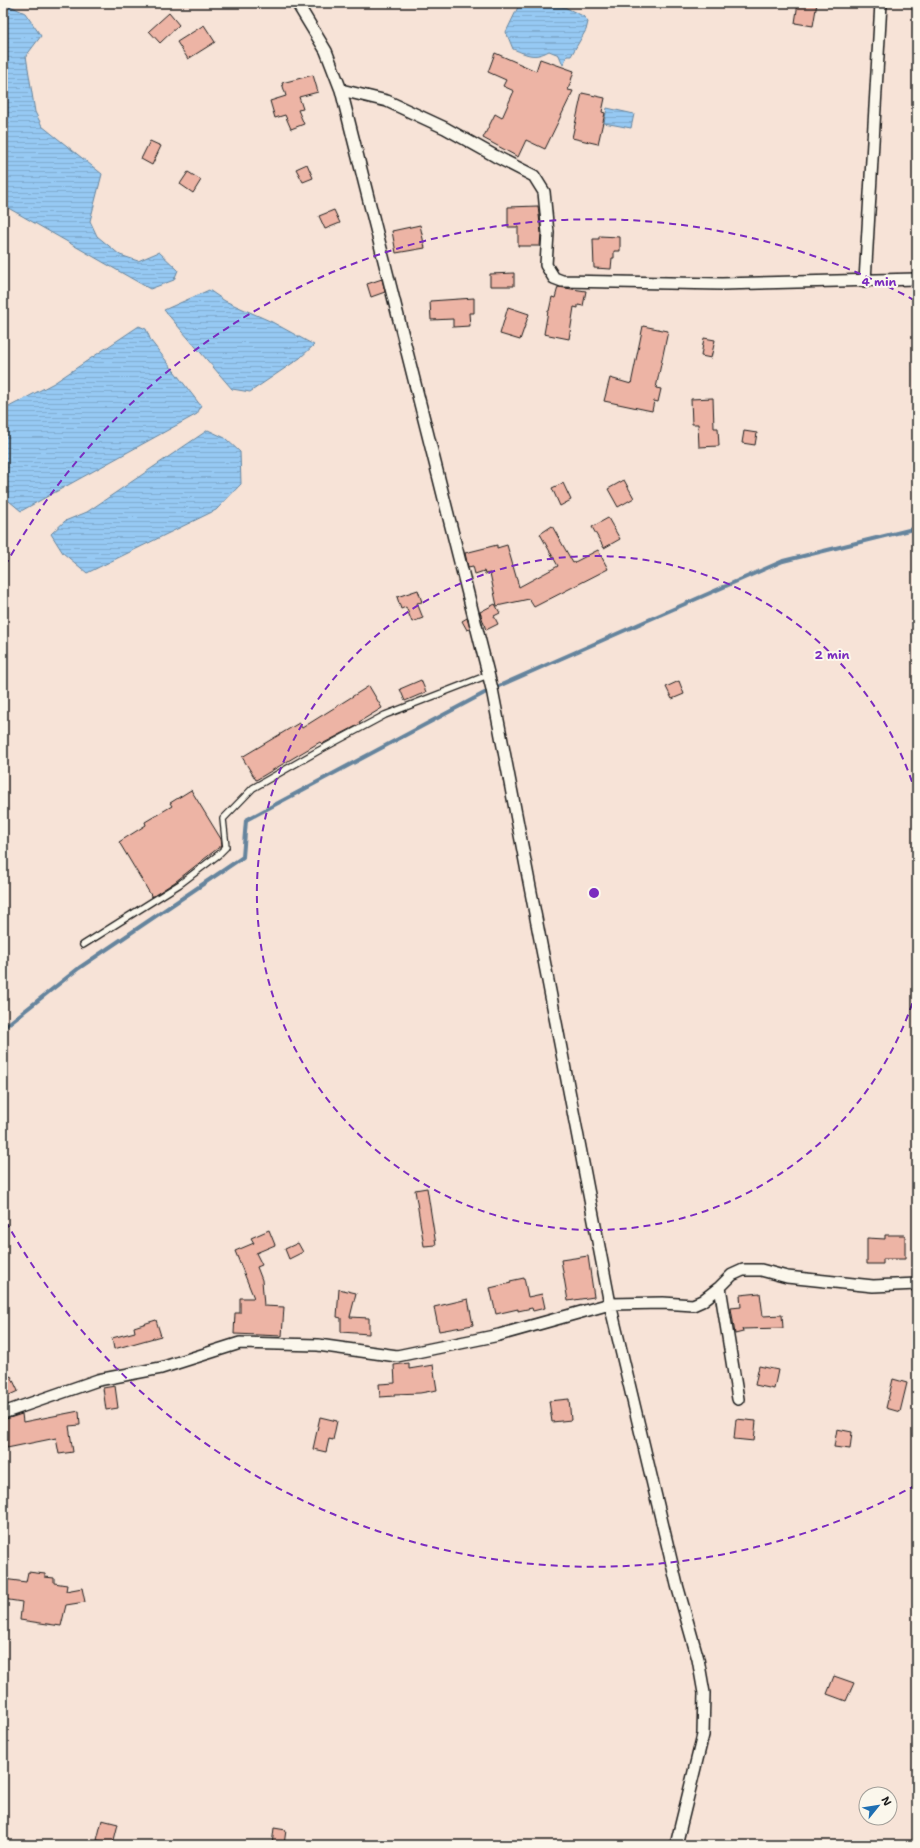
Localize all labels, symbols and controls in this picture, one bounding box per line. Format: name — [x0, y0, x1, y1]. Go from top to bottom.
text: 4 min — [862, 274, 897, 290]
text: 2 min — [815, 647, 850, 663]
centre of rings — [587, 886, 601, 900]
north arrow — [858, 1786, 898, 1826]
text: N — [878, 1794, 895, 1809]

